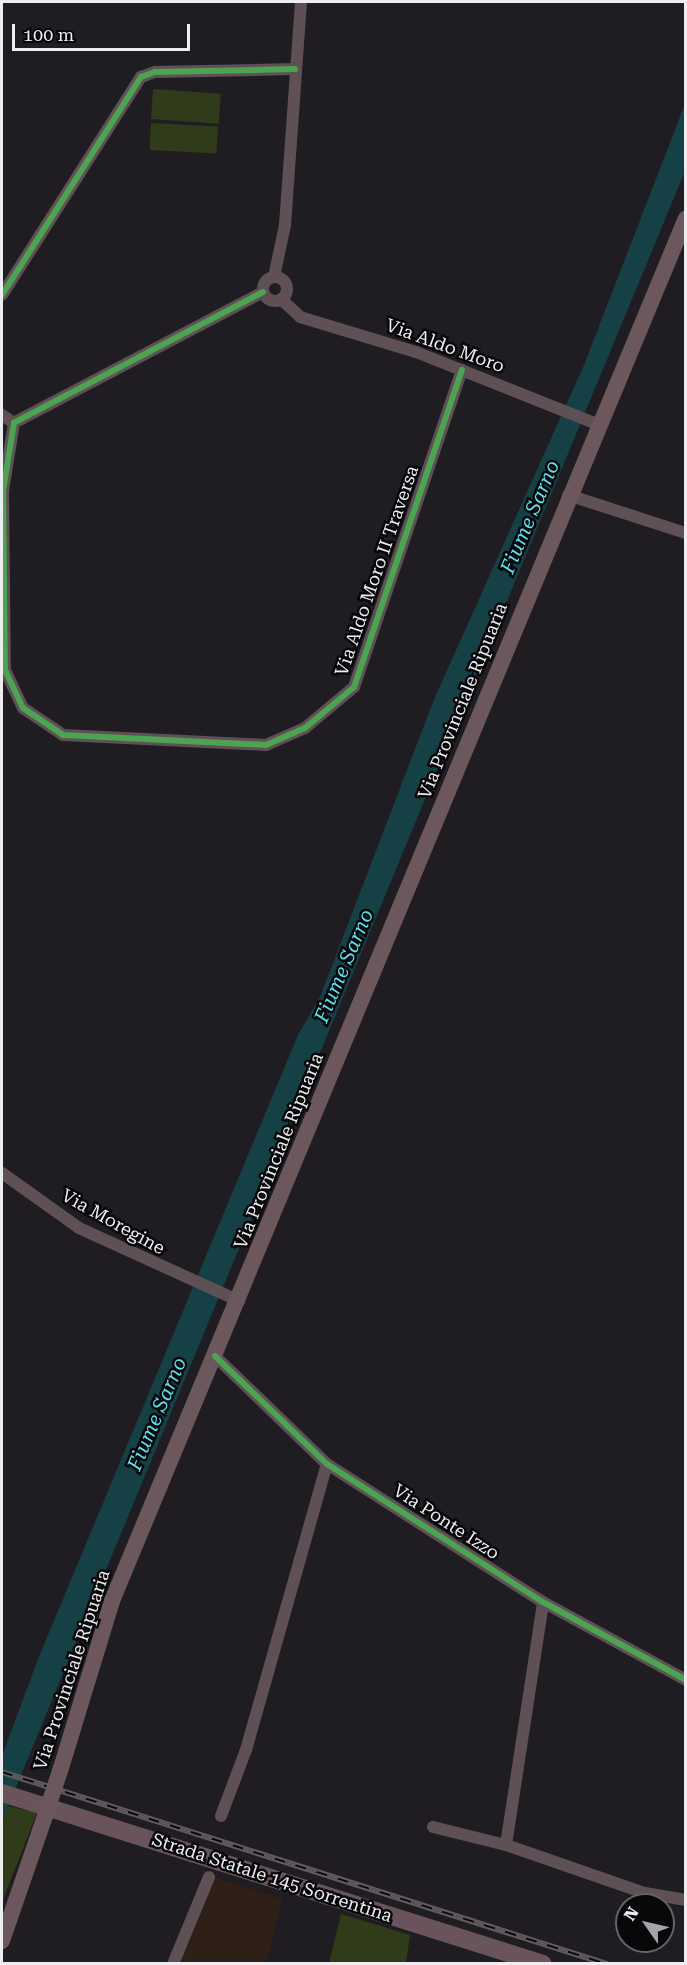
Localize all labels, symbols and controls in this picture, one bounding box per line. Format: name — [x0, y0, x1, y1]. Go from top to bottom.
scale bar — [15, 12, 194, 50]
text: 100 m — [23, 24, 74, 45]
street label: Via Aldo Moro — [383, 315, 507, 377]
water label: Fiume Sarno — [495, 457, 565, 577]
street label: Via Aldo Moro II Traversa — [331, 463, 423, 679]
street label: Via Provinciale Ripuaria — [414, 600, 512, 802]
water label: Fiume Sarno — [309, 906, 379, 1026]
street label: Via Provinciale Ripuaria — [230, 1050, 328, 1252]
street label: Via Moregine — [57, 1185, 169, 1259]
water label: Fiume Sarno — [122, 1354, 192, 1474]
street label: Via Ponte Izzo — [389, 1480, 503, 1564]
street label: Via Provinciale Ripuaria — [29, 1567, 115, 1773]
street label: Strada Statale 145 Sorrentina — [149, 1829, 395, 1927]
north arrow — [615, 1893, 675, 1953]
text: N — [620, 1903, 643, 1924]

